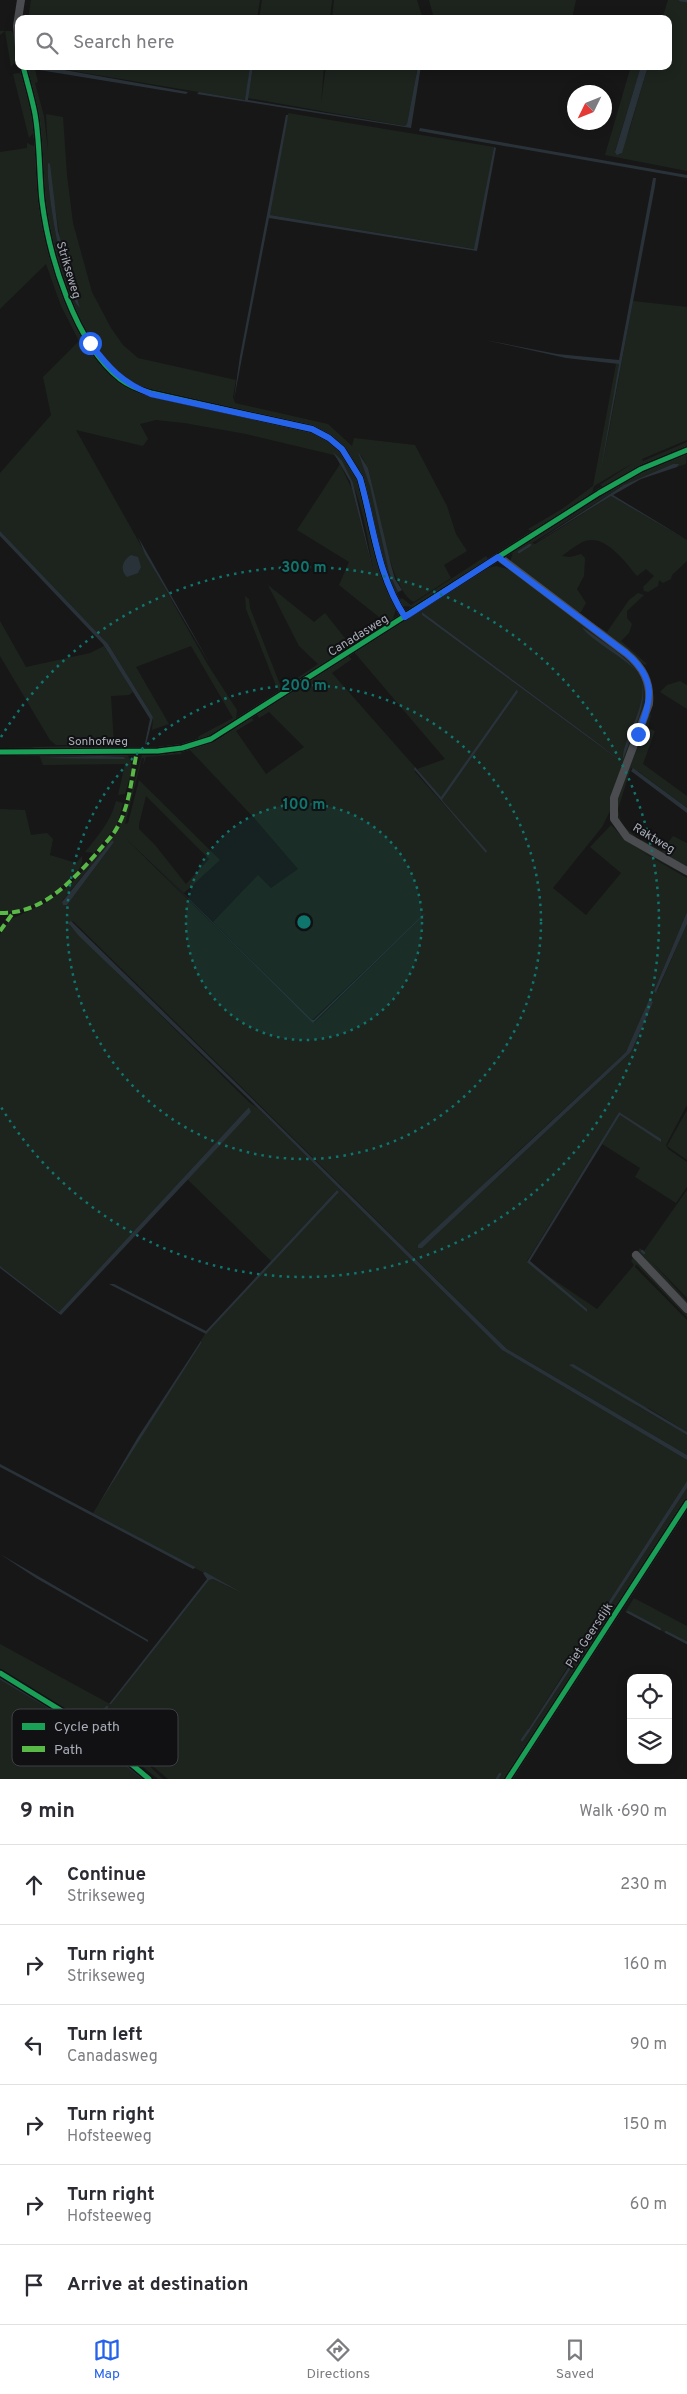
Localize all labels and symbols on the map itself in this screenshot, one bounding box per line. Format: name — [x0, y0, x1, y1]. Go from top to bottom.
north arrow — [567, 85, 612, 130]
street label: Strikseweg — [52, 240, 84, 301]
route start — [79, 332, 102, 355]
text: 300 m — [281, 559, 327, 578]
street label: Canadasweg — [325, 611, 392, 661]
text: 200 m — [281, 677, 327, 696]
route end — [627, 723, 650, 746]
street label: Sonhofweg — [68, 734, 128, 750]
text: 100 m — [283, 796, 325, 815]
street label: Raktweg — [629, 820, 678, 858]
centre of rings — [295, 913, 313, 931]
street label: Piet Geersdijk — [563, 1600, 617, 1672]
legend — [12, 1709, 178, 1766]
text: Cycle path — [54, 1719, 120, 1736]
text: Path — [54, 1742, 83, 1759]

